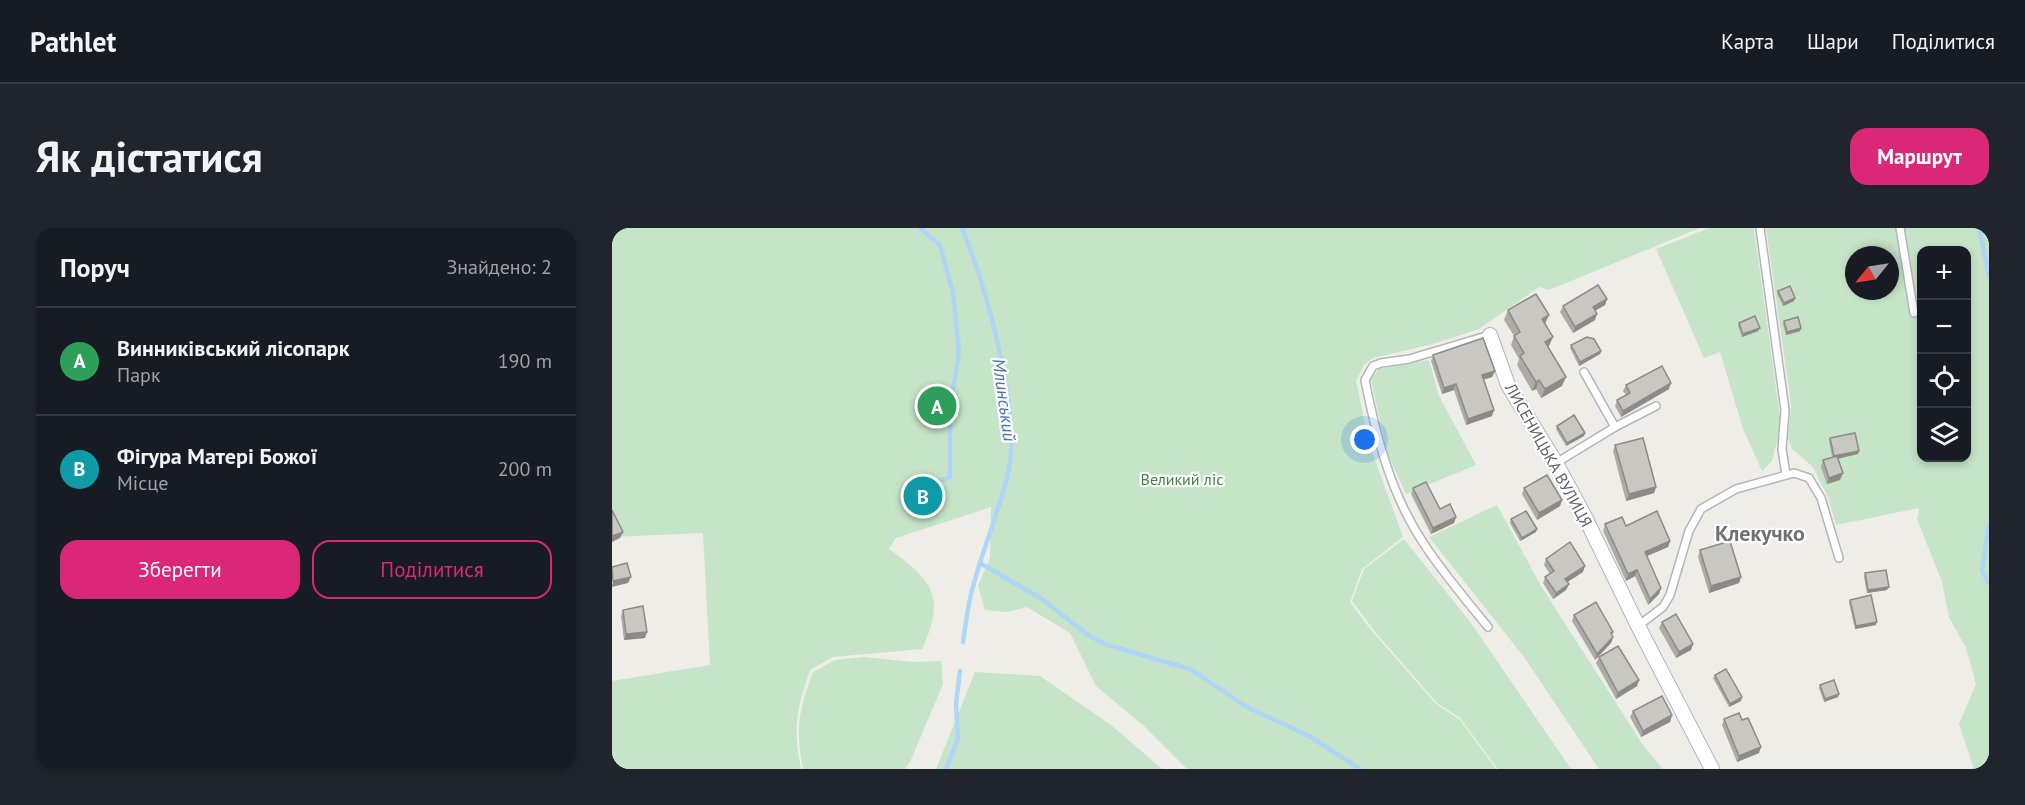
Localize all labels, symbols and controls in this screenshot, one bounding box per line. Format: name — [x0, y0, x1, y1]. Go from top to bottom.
text: Pathlet — [30, 23, 116, 60]
text: Карта — [1721, 28, 1774, 55]
text: Шари — [1807, 28, 1859, 55]
text: Поділитися — [1892, 28, 1995, 55]
button: Маршрут — [1850, 128, 1989, 185]
text: Як дістатися — [36, 129, 263, 184]
north arrow — [1845, 246, 1899, 300]
map controls — [1917, 246, 1971, 462]
button: + — [1917, 246, 1971, 300]
text: Поруч — [60, 251, 130, 284]
text: Знайдено: 2 — [446, 254, 552, 280]
button: − — [1917, 300, 1971, 354]
text: Винниківський лісопарк — [117, 334, 349, 362]
text: A — [73, 348, 86, 374]
text: 190 m — [498, 348, 552, 374]
button: locate — [1917, 354, 1971, 408]
water label: Млинський — [987, 357, 1022, 443]
text: Парк — [117, 362, 160, 388]
street label: ЛИСЕНИЦЬКА ВУЛИЦЯ — [1501, 379, 1597, 530]
pin: A — [918, 384, 956, 429]
button: layers — [1917, 408, 1971, 462]
your location — [1350, 425, 1379, 454]
text: Фігура Матері Божої — [117, 442, 317, 470]
text: B — [74, 456, 85, 482]
text: 200 m — [498, 456, 552, 482]
park label: Великий ліс — [1141, 469, 1223, 489]
text: Місце — [117, 470, 168, 496]
pin: B — [904, 474, 942, 518]
district label: Клекучко — [1715, 519, 1805, 547]
button: Зберегти — [60, 540, 300, 599]
button: Поділитися — [312, 540, 552, 599]

